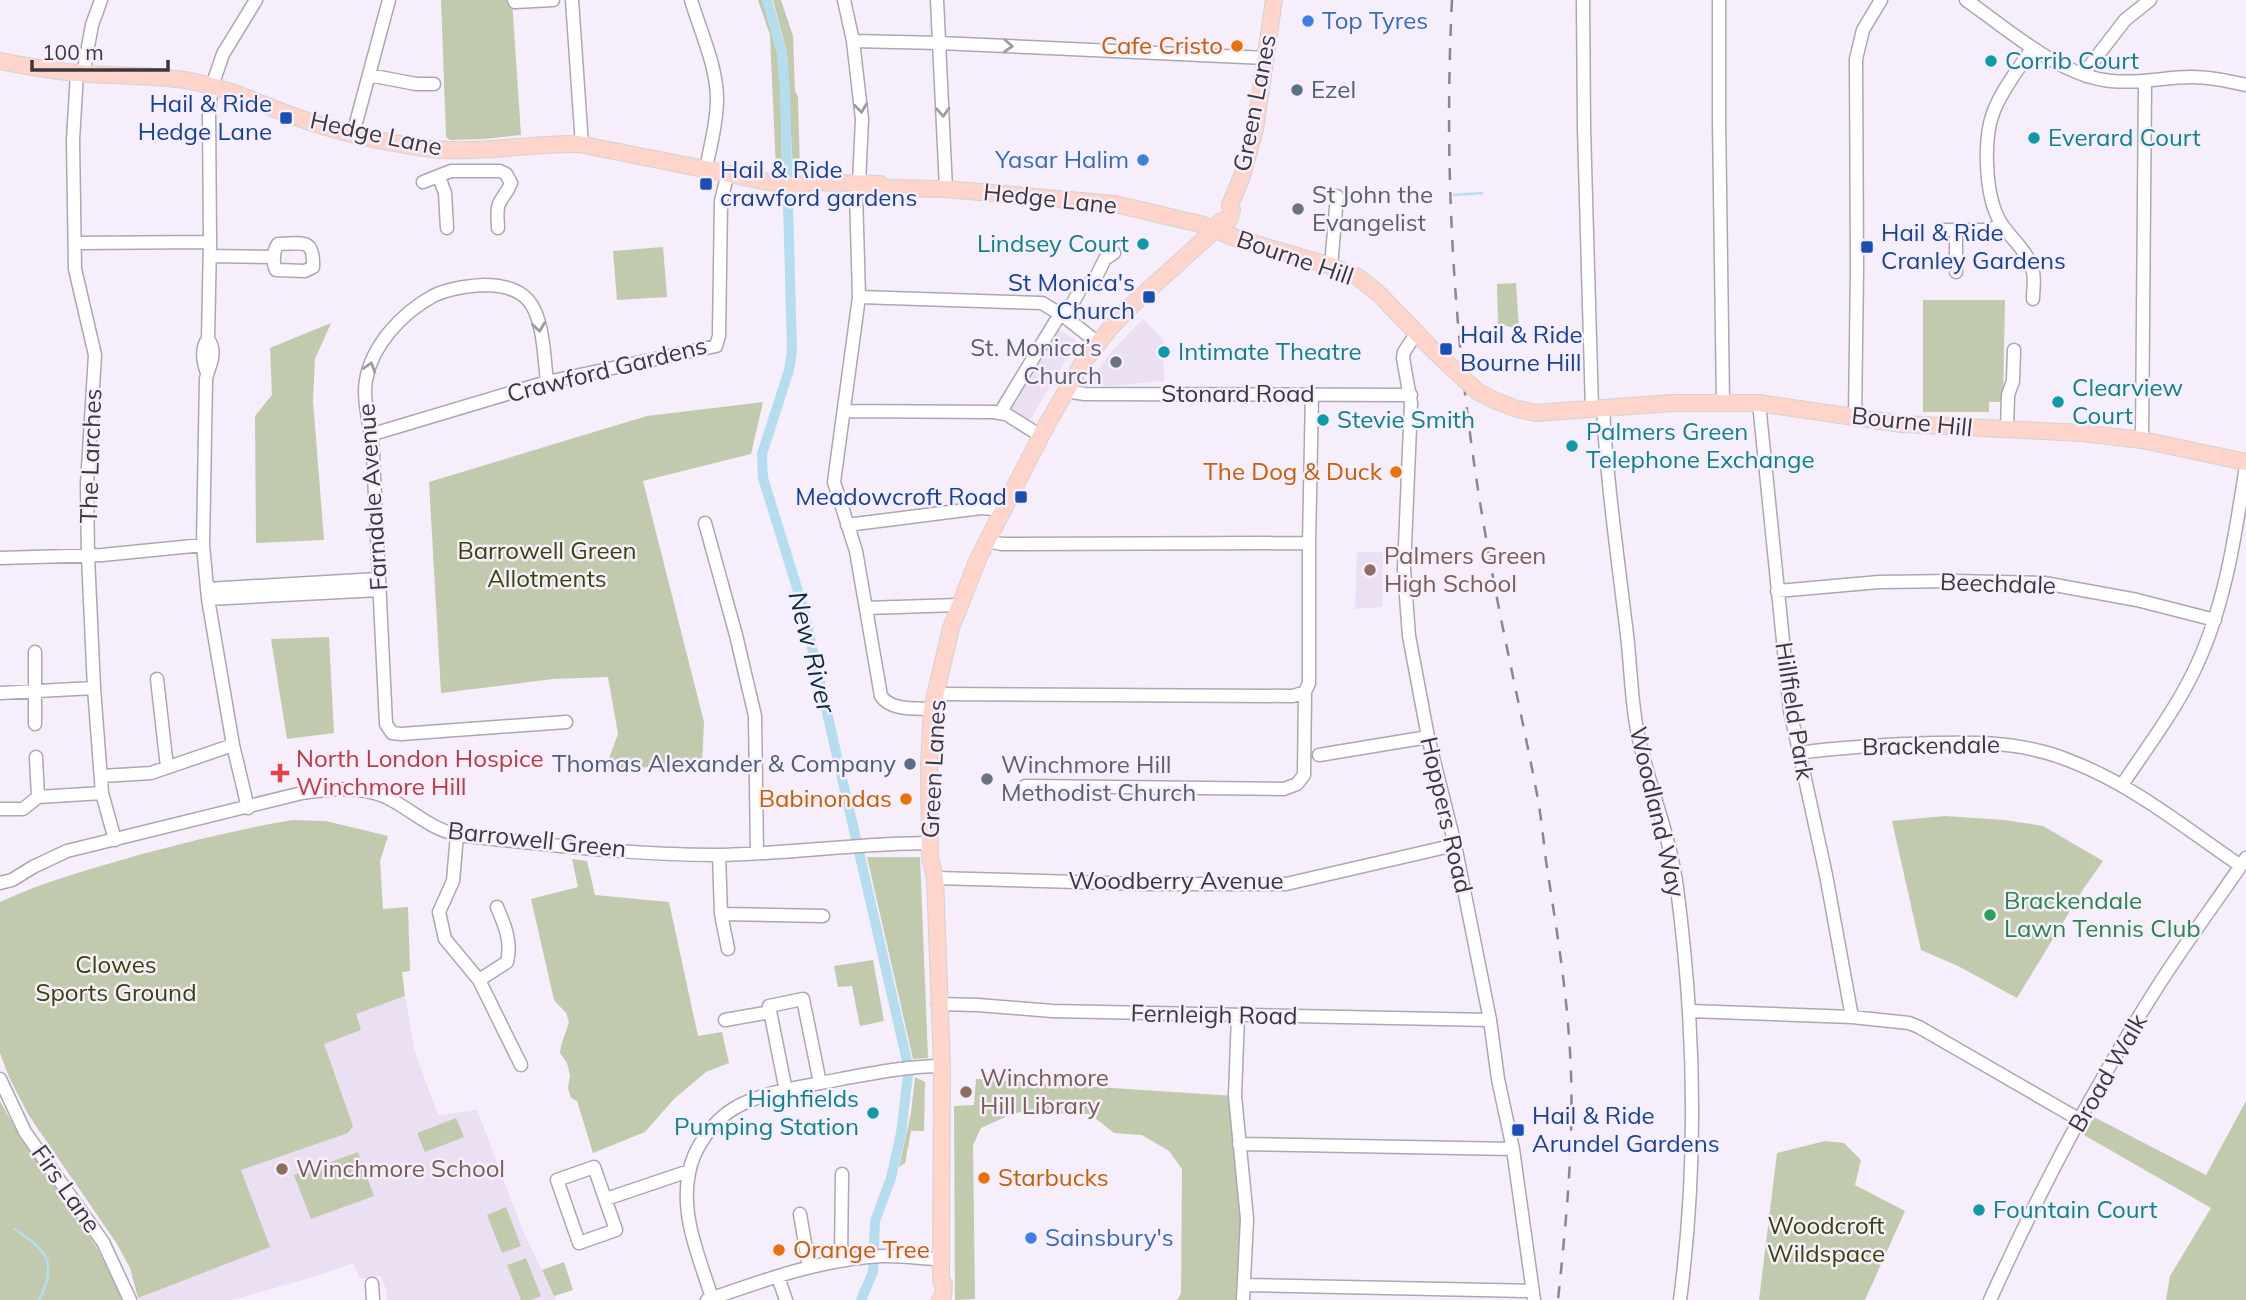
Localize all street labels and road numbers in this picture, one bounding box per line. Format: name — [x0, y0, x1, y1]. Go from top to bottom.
street label: Green Lanes — [1226, 32, 1282, 174]
street label: Hedge Lane — [307, 104, 445, 162]
street label: Hedge Lane — [982, 176, 1118, 220]
street label: Bourne Hill — [1233, 223, 1358, 291]
street label: Crawford Gardens — [504, 330, 710, 408]
street label: Stonard Road — [1161, 378, 1315, 408]
street label: The Larches — [73, 388, 107, 524]
street label: Bourne Hill — [1850, 400, 1974, 442]
street label: Farndale Avenue — [350, 402, 394, 592]
street label: Beechdale — [1940, 566, 2056, 600]
street label: Hillfield Park — [1769, 640, 1821, 783]
street label: Green Lanes — [914, 699, 952, 839]
street label: Woodland Way — [1624, 724, 1692, 900]
street label: Brackendale — [1862, 729, 2000, 761]
street label: Hoppers Road — [1414, 734, 1480, 896]
street label: Barrowell Green — [446, 815, 628, 863]
street label: Woodberry Avenue — [1068, 865, 1284, 895]
street label: Fernleigh Road — [1130, 998, 1298, 1030]
street label: Broad Walk — [2061, 1008, 2153, 1137]
street label: Firs Lane — [26, 1139, 108, 1238]

